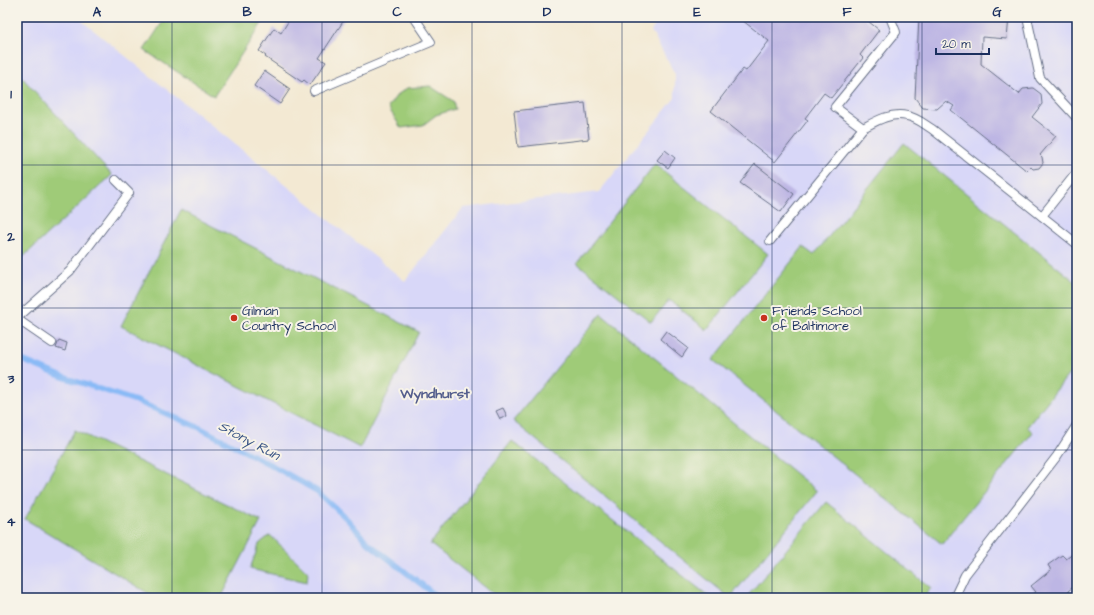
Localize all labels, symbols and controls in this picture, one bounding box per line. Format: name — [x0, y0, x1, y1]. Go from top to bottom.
text: A — [93, 3, 102, 21]
text: B — [242, 3, 252, 21]
text: C — [392, 3, 402, 21]
text: D — [543, 3, 552, 21]
text: E — [693, 3, 701, 21]
text: F — [842, 3, 852, 21]
text: G — [992, 3, 1002, 21]
scale bar — [936, 30, 989, 56]
text: 20 m — [942, 36, 971, 53]
text: 1 — [10, 85, 12, 103]
text: 2 — [6, 228, 15, 246]
place label: Gilman Country School — [242, 302, 336, 336]
place label: Friends School of Baltimore — [772, 302, 862, 335]
marker: Gilman Country School — [229, 313, 239, 323]
marker: Friends School of Baltimore — [759, 313, 769, 323]
text: 3 — [7, 370, 15, 388]
district label: Wyndhurst — [399, 384, 470, 404]
water label: Stony Run — [215, 416, 284, 466]
text: 4 — [7, 513, 16, 531]

